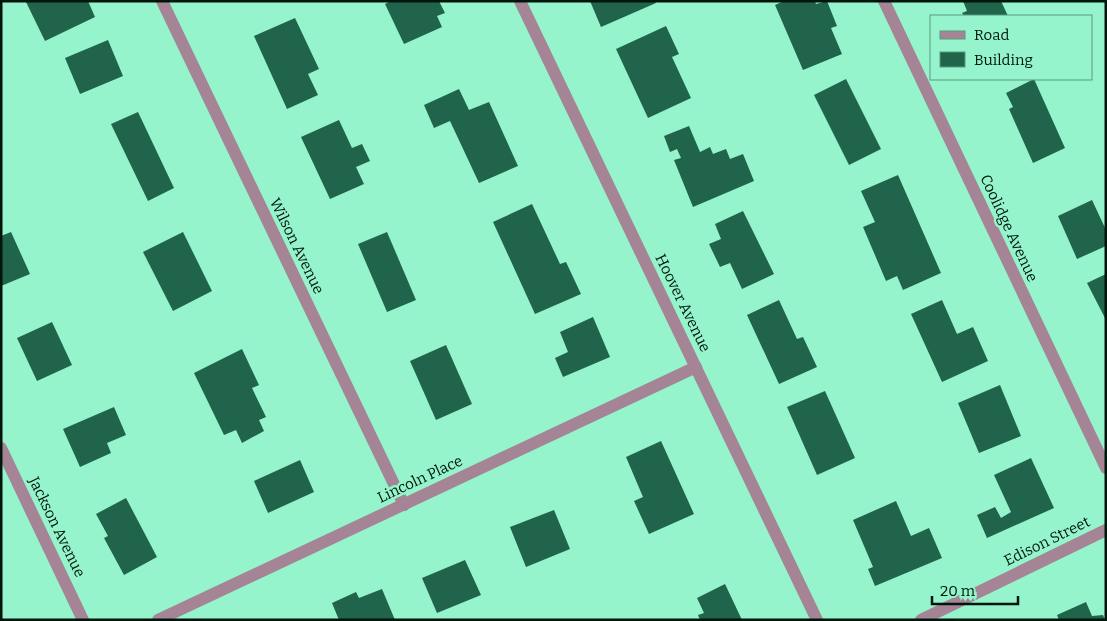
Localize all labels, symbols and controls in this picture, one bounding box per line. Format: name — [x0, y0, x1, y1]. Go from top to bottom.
legend — [930, 15, 1092, 80]
text: Road — [974, 26, 1009, 44]
text: Building — [974, 51, 1033, 69]
street label: Coolidge Avenue — [976, 171, 1042, 285]
street label: Wilson Avenue — [266, 195, 328, 297]
street label: Hoover Avenue — [651, 251, 715, 355]
street label: Lincoln Place — [375, 451, 465, 507]
street label: Jackson Avenue — [25, 473, 89, 580]
street label: Edison Street — [1001, 512, 1093, 569]
scale bar — [932, 574, 1018, 606]
text: 20 m — [940, 582, 976, 600]

